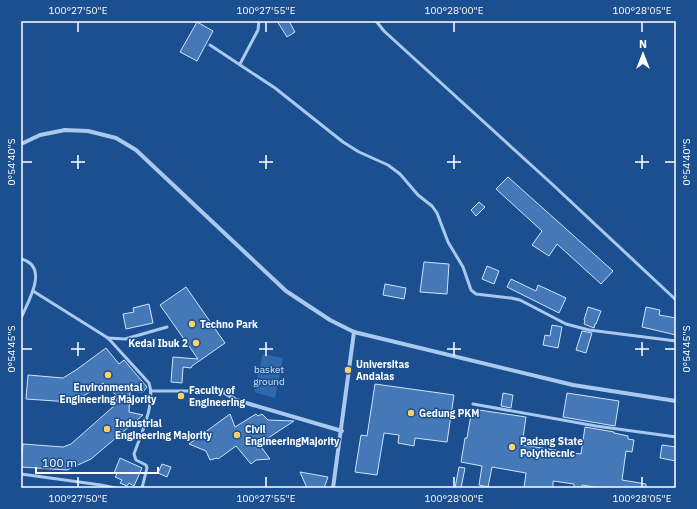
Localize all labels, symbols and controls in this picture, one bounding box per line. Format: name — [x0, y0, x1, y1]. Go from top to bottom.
text: 100°27'50"E — [48, 4, 108, 17]
text: 100°27'55"E — [236, 4, 296, 17]
text: 100°28'00"E — [424, 4, 484, 17]
text: 100°28'05"E — [612, 4, 672, 17]
north arrow — [623, 34, 663, 74]
text: N — [639, 37, 647, 51]
text: 0°54'40"S — [5, 138, 18, 186]
text: 0°54'40"S — [680, 138, 693, 186]
place label: Techno Park — [200, 318, 258, 331]
marker: Techno Park — [187, 319, 197, 329]
text: 0°54'45"S — [5, 325, 18, 373]
text: 0°54'45"S — [680, 325, 693, 373]
place label: Kedai Ibuk 2 — [128, 337, 188, 350]
marker: Kedai Ibuk 2 — [191, 338, 201, 348]
place label: Universitas Andalas — [356, 358, 409, 383]
park label: basket ground — [253, 363, 285, 388]
marker: Universitas Andalas — [343, 365, 353, 375]
marker: Environmental Engineering Majority — [103, 370, 113, 380]
place label: Environmental Engineering Majority — [60, 381, 157, 406]
place label: Faculty of Engineering — [189, 384, 245, 409]
marker: Faculty of Engineering — [176, 391, 186, 401]
place label: Gedung PKM — [419, 407, 479, 420]
marker: Gedung PKM — [406, 408, 416, 418]
place label: Industrial Engineering Majority — [115, 417, 212, 442]
place label: Civil EngineeringMajority — [245, 423, 340, 448]
marker: Industrial Engineering Majority — [102, 424, 112, 434]
marker: Civil EngineeringMajority — [232, 430, 242, 440]
place label: Padang State Polythecnic — [520, 435, 583, 460]
marker: Padang State Polythecnic — [507, 442, 517, 452]
scale bar — [36, 449, 158, 475]
text: 100 m — [42, 455, 77, 470]
text: 100°27'50"E — [48, 492, 108, 505]
text: 100°27'55"E — [236, 492, 296, 505]
text: 100°28'00"E — [424, 492, 484, 505]
text: 100°28'05"E — [612, 492, 672, 505]

